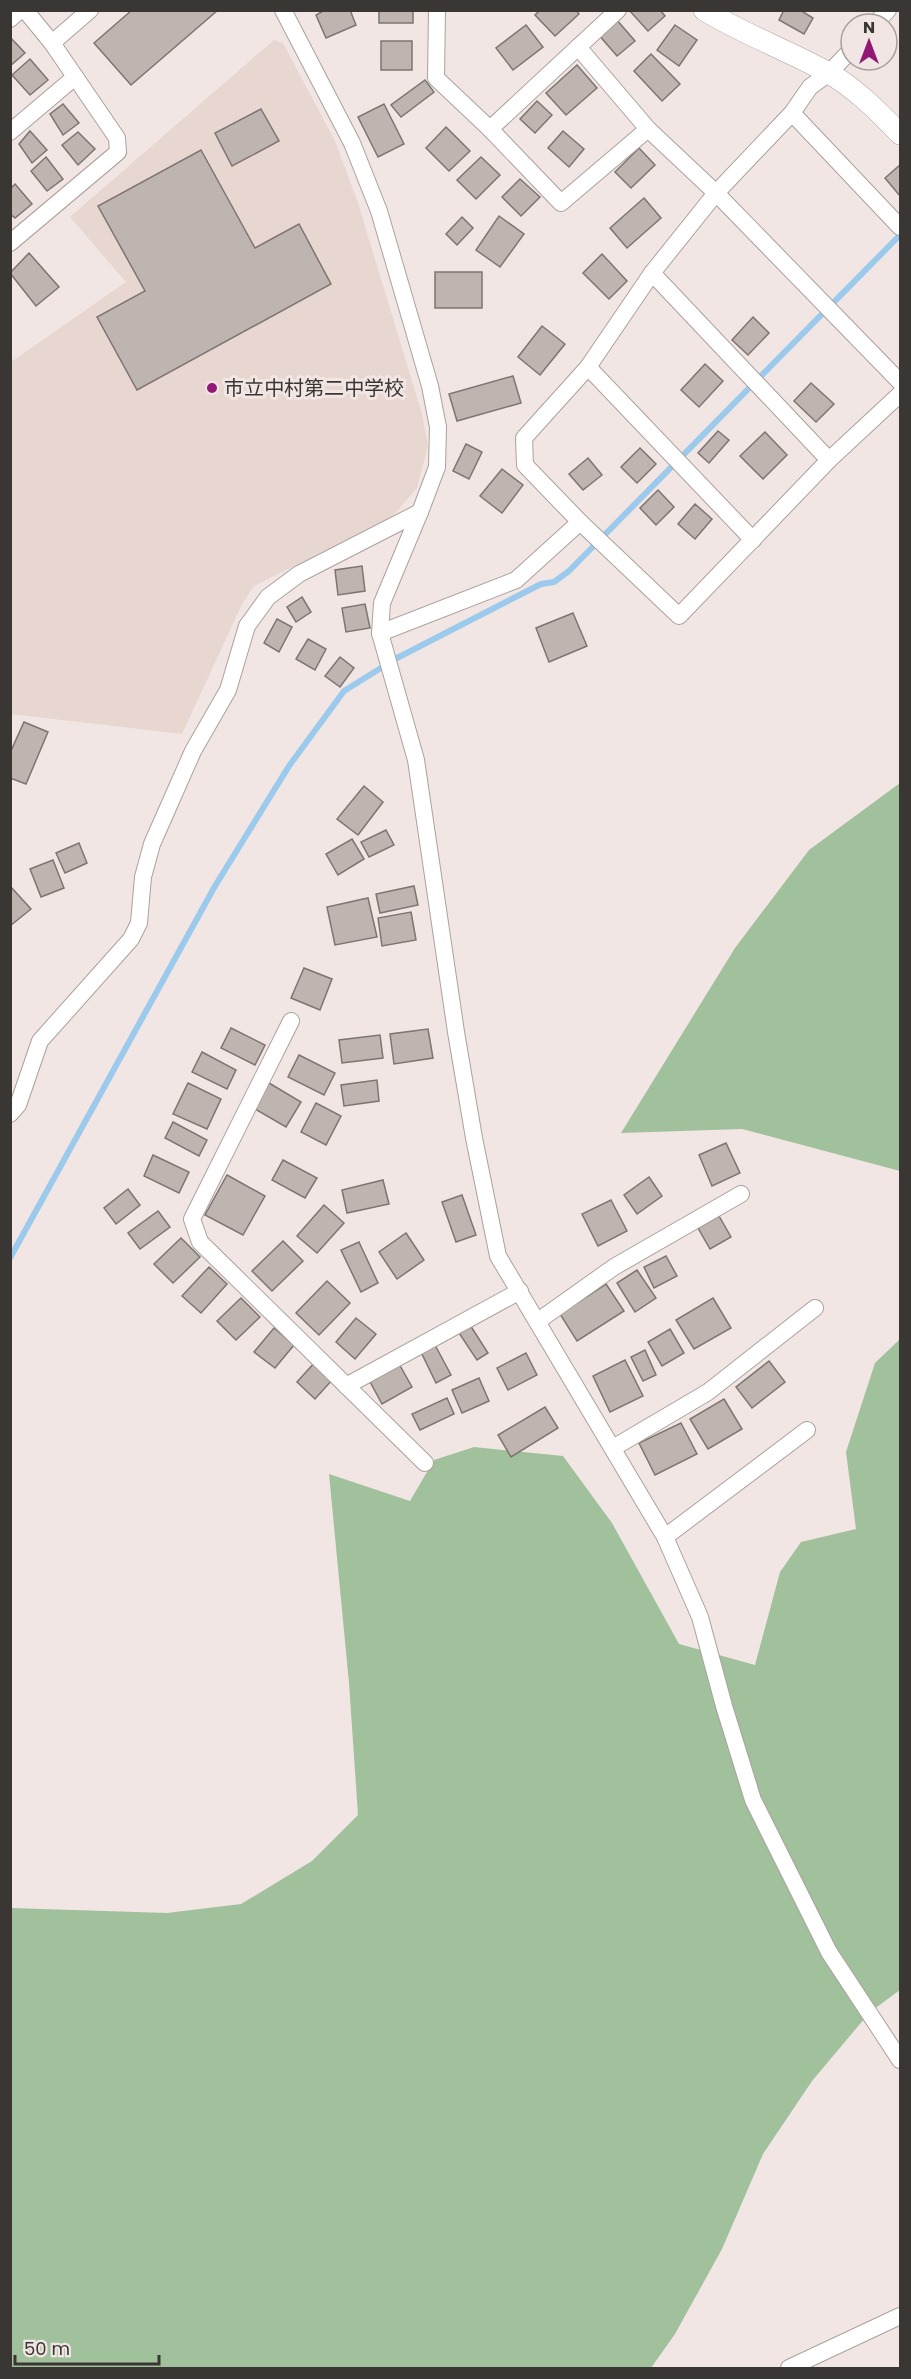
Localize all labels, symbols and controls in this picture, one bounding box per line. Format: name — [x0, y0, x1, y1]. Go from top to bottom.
north arrow — [839, 12, 899, 72]
text: N — [863, 16, 875, 39]
place label: 市立中村第二中学校 — [224, 374, 404, 402]
marker: 市立中村第二中学校 — [205, 381, 219, 395]
scale bar — [15, 2328, 159, 2366]
text: 50 m — [24, 2336, 70, 2361]

